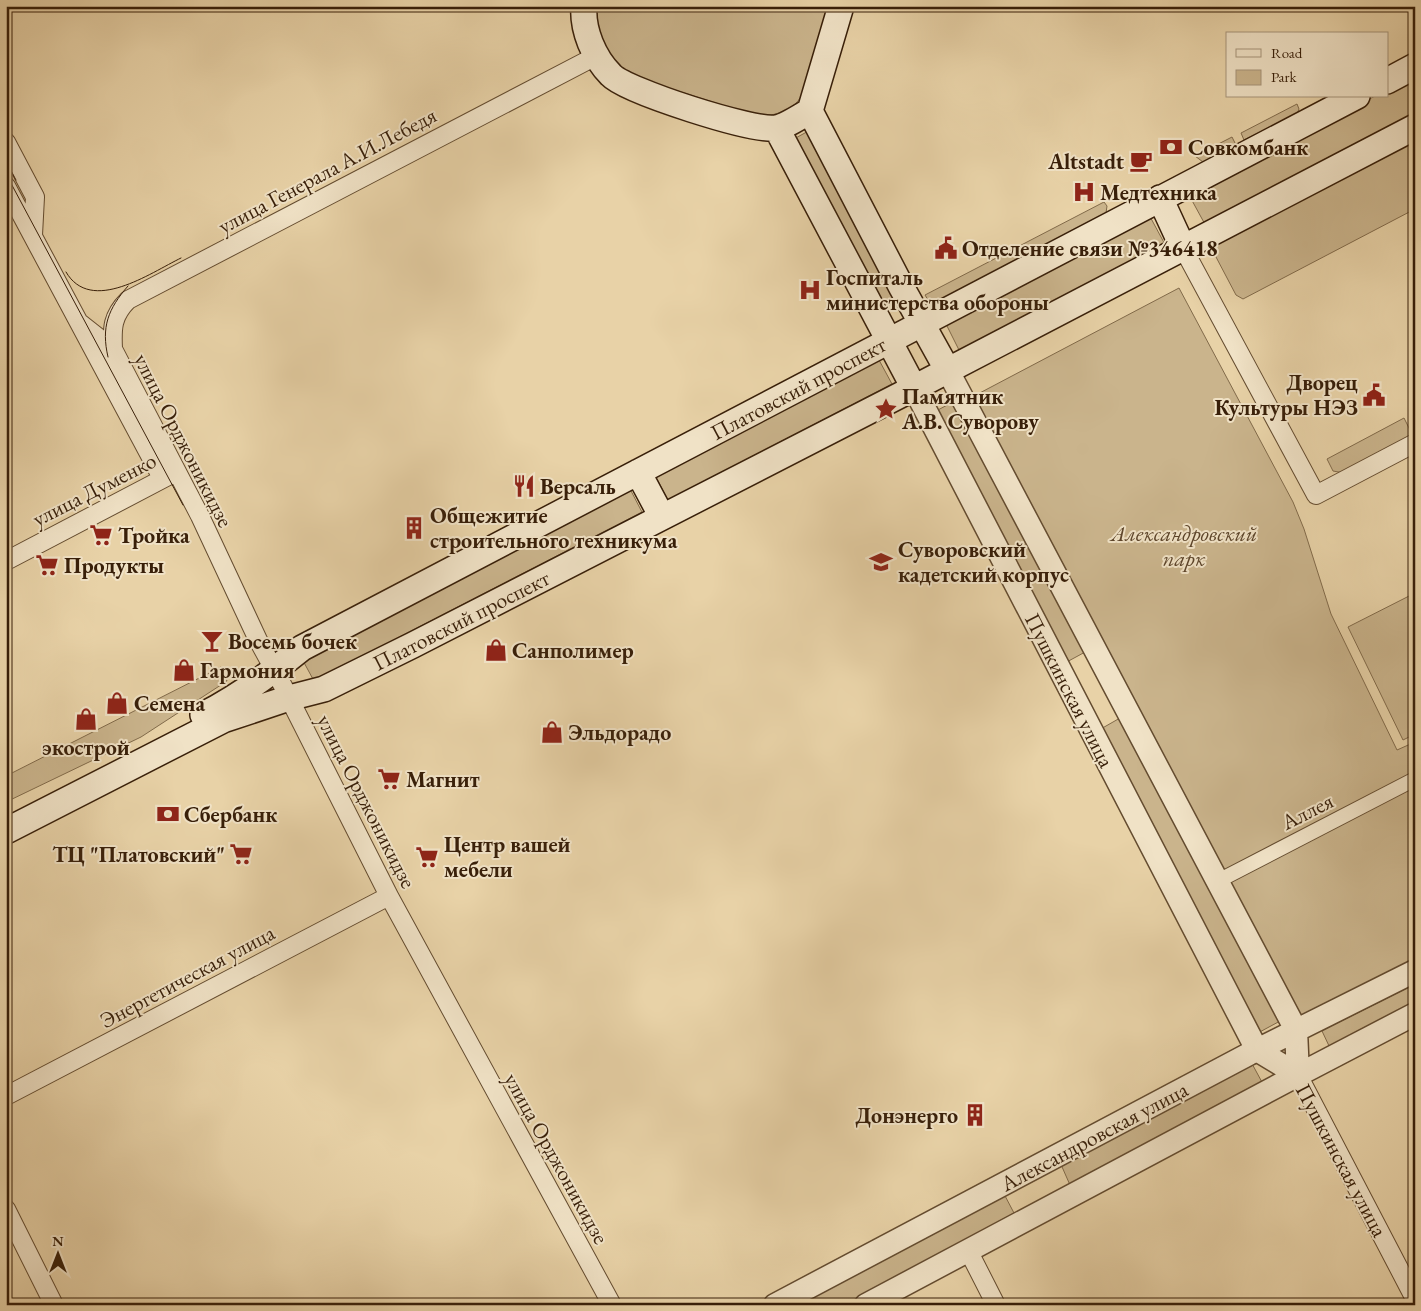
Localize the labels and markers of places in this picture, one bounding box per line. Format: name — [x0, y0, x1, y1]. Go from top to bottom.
place label: Совкомбанк — [1188, 133, 1309, 162]
bank icon: Совкомбанк — [1158, 134, 1184, 160]
place label: Altstadt — [1047, 147, 1125, 176]
cafe icon: Altstadt — [1128, 148, 1154, 174]
place label: Медтехника — [1100, 178, 1217, 207]
hospital icon: Медтехника — [1071, 179, 1097, 205]
place label: Отделение связи №346418 — [962, 234, 1218, 263]
public building icon: Отделение связи №346418 — [933, 235, 959, 261]
place label: Госпиталь министерства обороны — [826, 263, 1049, 317]
hospital icon: Госпиталь министерства обороны — [797, 277, 823, 303]
place label: Дворец Культуры НЭЗ — [1214, 368, 1358, 422]
place label: Памятник А.В. Суворову — [901, 382, 1039, 436]
public building icon: Дворец Культуры НЭЗ — [1361, 382, 1387, 408]
place icon: Памятник А.В. Суворову — [873, 396, 899, 422]
place label: Версаль — [540, 472, 616, 501]
restaurant icon: Версаль — [511, 473, 537, 499]
place label: Общежитие строительного техникума — [430, 501, 678, 555]
building icon: Общежитие строительного техникума — [401, 515, 427, 541]
place label: Тройка — [118, 521, 190, 550]
supermarket icon: Тройка — [88, 522, 114, 548]
place label: Суворовский кадетский корпус — [898, 535, 1069, 589]
school or university icon: Суворовский кадетский корпус — [868, 549, 894, 575]
place label: Продукты — [64, 551, 164, 580]
supermarket icon: Продукты — [34, 552, 60, 578]
place label: Восемь бочек — [228, 627, 358, 656]
bar icon: Восемь бочек — [199, 628, 225, 654]
place label: Санполимер — [512, 636, 634, 665]
shop icon: Санполимер — [483, 637, 509, 663]
place label: Гармония — [200, 656, 295, 685]
shop icon: Гармония — [171, 657, 197, 683]
place label: Семена — [134, 689, 205, 718]
shop icon: Семена — [104, 690, 130, 716]
shop icon: экострой — [73, 706, 99, 732]
place label: Эльдорадо — [568, 718, 671, 747]
shop icon: Эльдорадо — [539, 719, 565, 745]
place label: экострой — [42, 733, 130, 762]
place label: Магнит — [406, 765, 480, 794]
supermarket icon: Магнит — [376, 766, 402, 792]
place label: Сбербанк — [184, 800, 278, 829]
bank icon: Сбербанк — [155, 801, 181, 827]
place label: Центр вашей мебели — [444, 830, 571, 884]
place label: ТЦ "Платовский" — [52, 840, 225, 869]
supermarket icon: ТЦ "Платовский" — [228, 841, 254, 867]
supermarket icon: Центр вашей мебели — [414, 844, 440, 870]
place label: Донэнерго — [855, 1101, 958, 1130]
building icon: Донэнерго — [962, 1102, 988, 1128]

